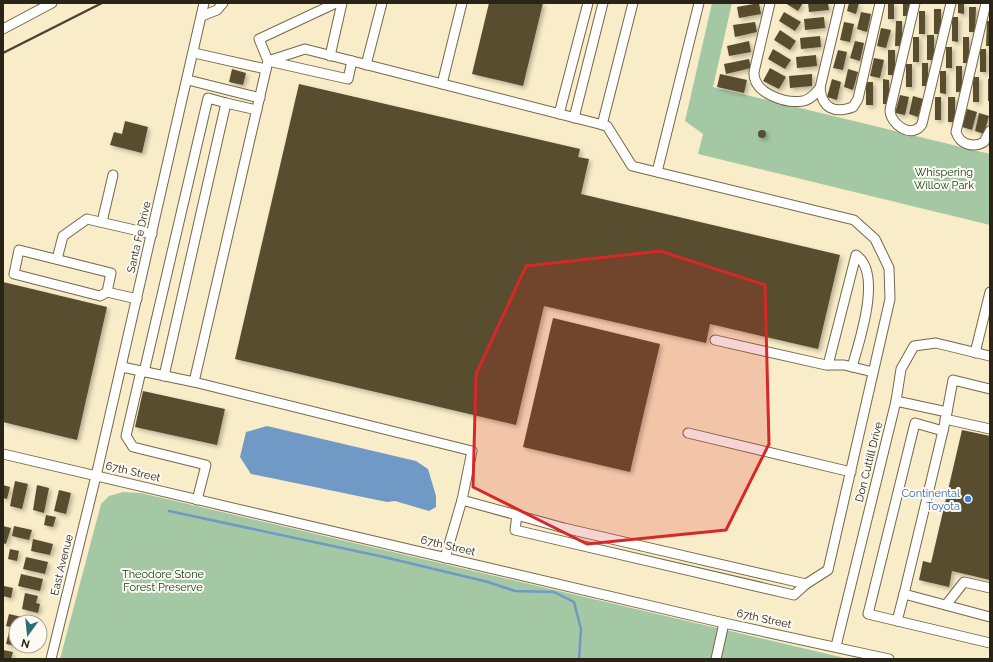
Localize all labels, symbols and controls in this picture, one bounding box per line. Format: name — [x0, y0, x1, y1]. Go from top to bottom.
park label: Whispering Willow Park — [914, 166, 974, 192]
street label: Santa Fe Drive — [124, 199, 154, 274]
street label: Don Cuttill Drive — [853, 420, 885, 503]
street label: 67th Street — [104, 459, 162, 485]
place label: Continental Toyota — [902, 487, 960, 513]
marker: Continental Toyota — [963, 494, 973, 504]
street label: East Avenue — [48, 532, 76, 597]
street label: 67th Street — [419, 533, 477, 559]
park label: Theodore Stone Forest Preserve — [122, 568, 205, 594]
street label: 67th Street — [735, 607, 793, 631]
north arrow — [8, 614, 48, 654]
text: N — [20, 636, 31, 651]

